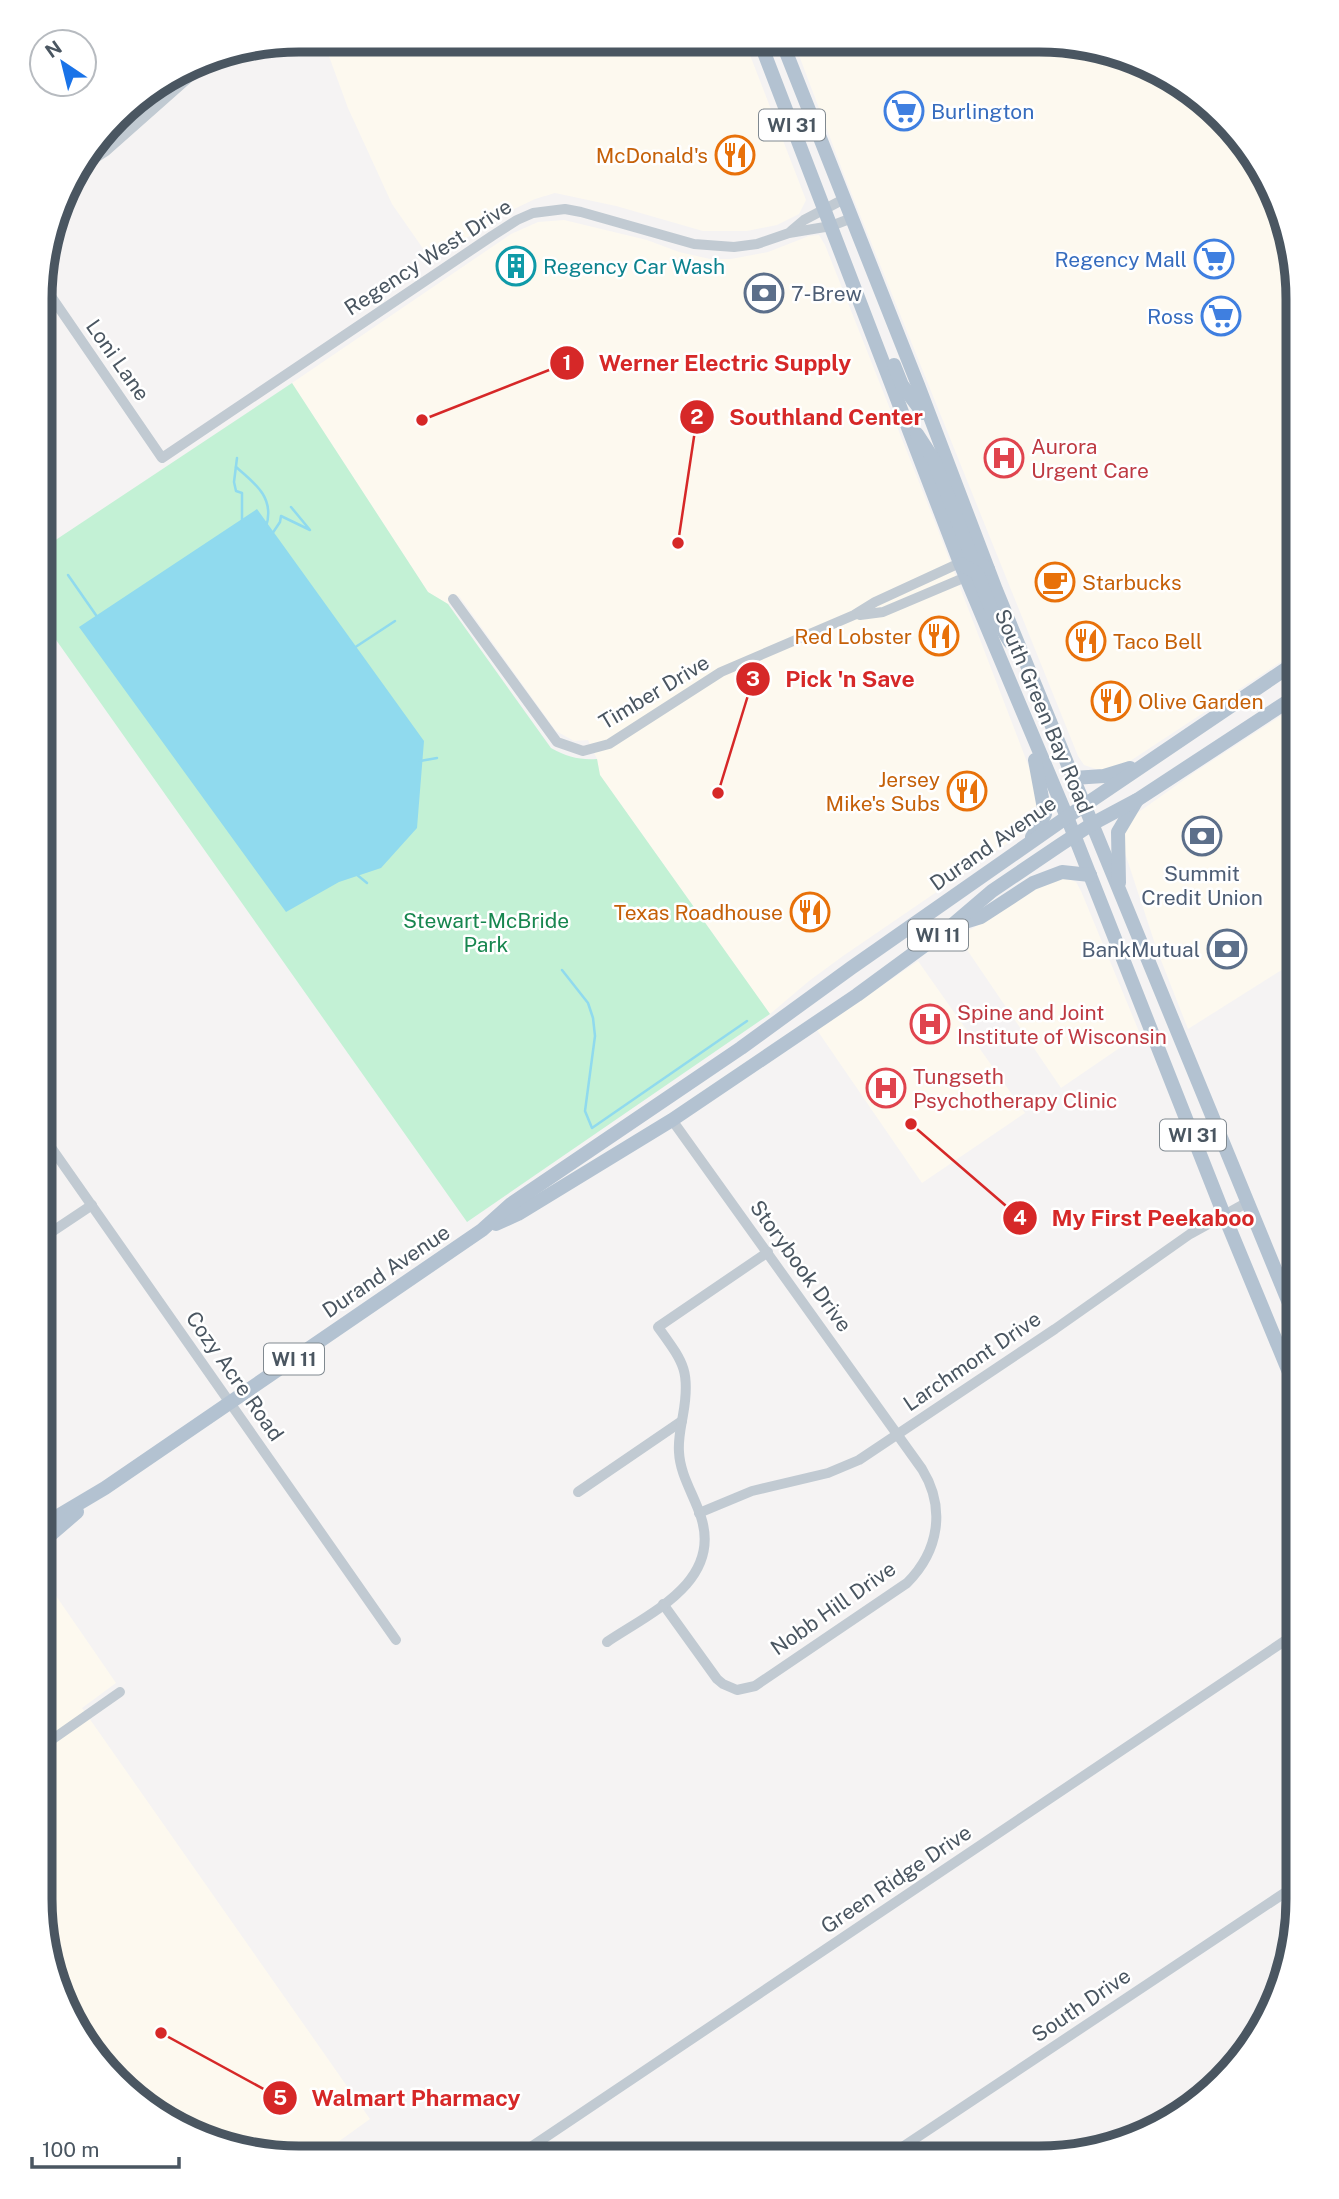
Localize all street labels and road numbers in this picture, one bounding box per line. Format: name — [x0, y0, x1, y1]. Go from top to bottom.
road number: WI 31 — [759, 110, 825, 140]
street label: Regency West Drive — [340, 194, 516, 320]
street label: Loni Lane — [81, 315, 155, 405]
street label: South Green Bay Road — [990, 605, 1098, 817]
street label: Timber Drive — [594, 649, 714, 735]
street label: Durand Avenue — [925, 790, 1061, 896]
road number: WI 11 — [908, 920, 968, 951]
road number: WI 31 — [1160, 1120, 1226, 1150]
street label: Storybook Drive — [745, 1195, 857, 1337]
street label: Durand Avenue — [318, 1219, 454, 1323]
street label: Cozy Acre Road — [181, 1306, 289, 1446]
street label: Larchmont Drive — [899, 1306, 1045, 1416]
road number: WI 11 — [264, 1344, 324, 1374]
street label: Nobb Hill Drive — [766, 1556, 900, 1660]
street label: Green Ridge Drive — [816, 1819, 976, 1939]
street label: South Drive — [1027, 1963, 1135, 2047]

